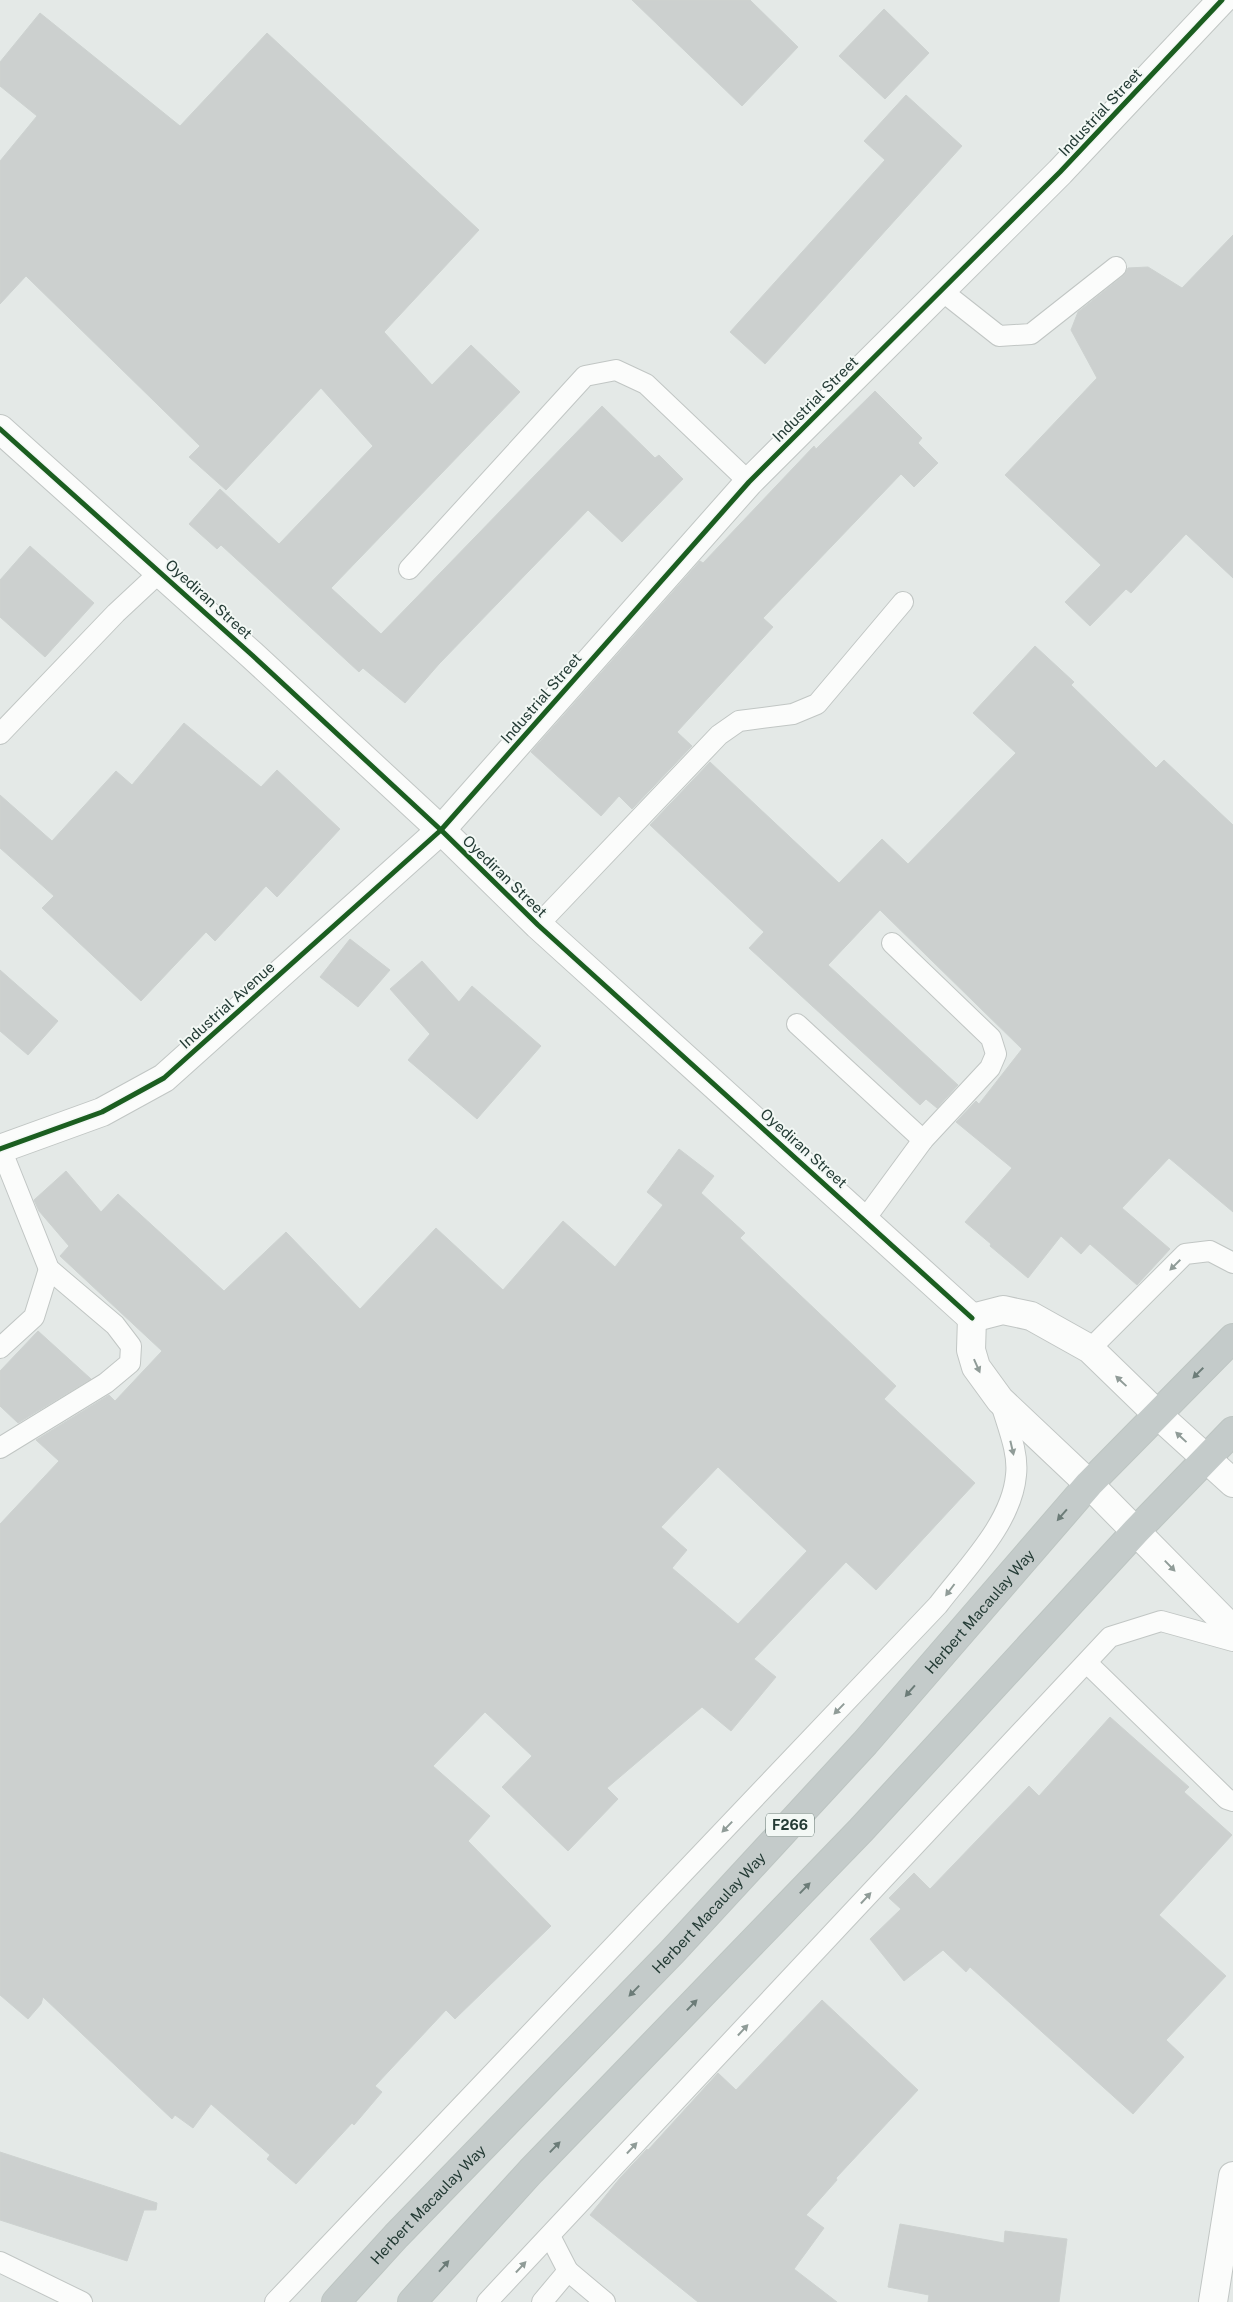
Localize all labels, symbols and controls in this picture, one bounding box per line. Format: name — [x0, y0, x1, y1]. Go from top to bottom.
street label: Industrial Street — [1055, 65, 1145, 159]
street label: Industrial Street — [769, 353, 861, 445]
street label: Oyediran Street — [162, 556, 256, 642]
street label: Industrial Street — [497, 649, 585, 746]
street label: Oyediran Street — [459, 832, 551, 921]
street label: Industrial Avenue — [176, 958, 278, 1052]
street label: Oyediran Street — [757, 1105, 851, 1191]
one-way arrow — [1169, 1259, 1181, 1271]
one-way arrow — [973, 1359, 981, 1373]
one-way arrow — [1193, 1367, 1205, 1379]
one-way arrow — [1116, 1375, 1128, 1387]
one-way arrow — [1176, 1431, 1188, 1443]
one-way arrow — [1008, 1440, 1016, 1455]
one-way arrow — [1056, 1509, 1068, 1521]
street label: Herbert Macaulay Way — [921, 1546, 1037, 1677]
one-way arrow — [1164, 1560, 1176, 1572]
one-way arrow — [945, 1583, 955, 1597]
one-way arrow — [904, 1685, 916, 1697]
one-way arrow — [833, 1703, 845, 1715]
road number: F266 — [766, 1814, 814, 1836]
one-way arrow — [721, 1820, 733, 1832]
street label: Herbert Macaulay Way — [648, 1848, 769, 1976]
one-way arrow — [799, 1882, 811, 1894]
one-way arrow — [860, 1893, 872, 1905]
one-way arrow — [628, 1985, 640, 1997]
one-way arrow — [686, 1999, 698, 2011]
one-way arrow — [737, 2024, 749, 2036]
street label: Herbert Macaulay Way — [366, 2141, 489, 2267]
one-way arrow — [548, 2141, 560, 2153]
one-way arrow — [626, 2143, 638, 2155]
one-way arrow — [438, 2260, 450, 2272]
one-way arrow — [515, 2261, 527, 2273]

